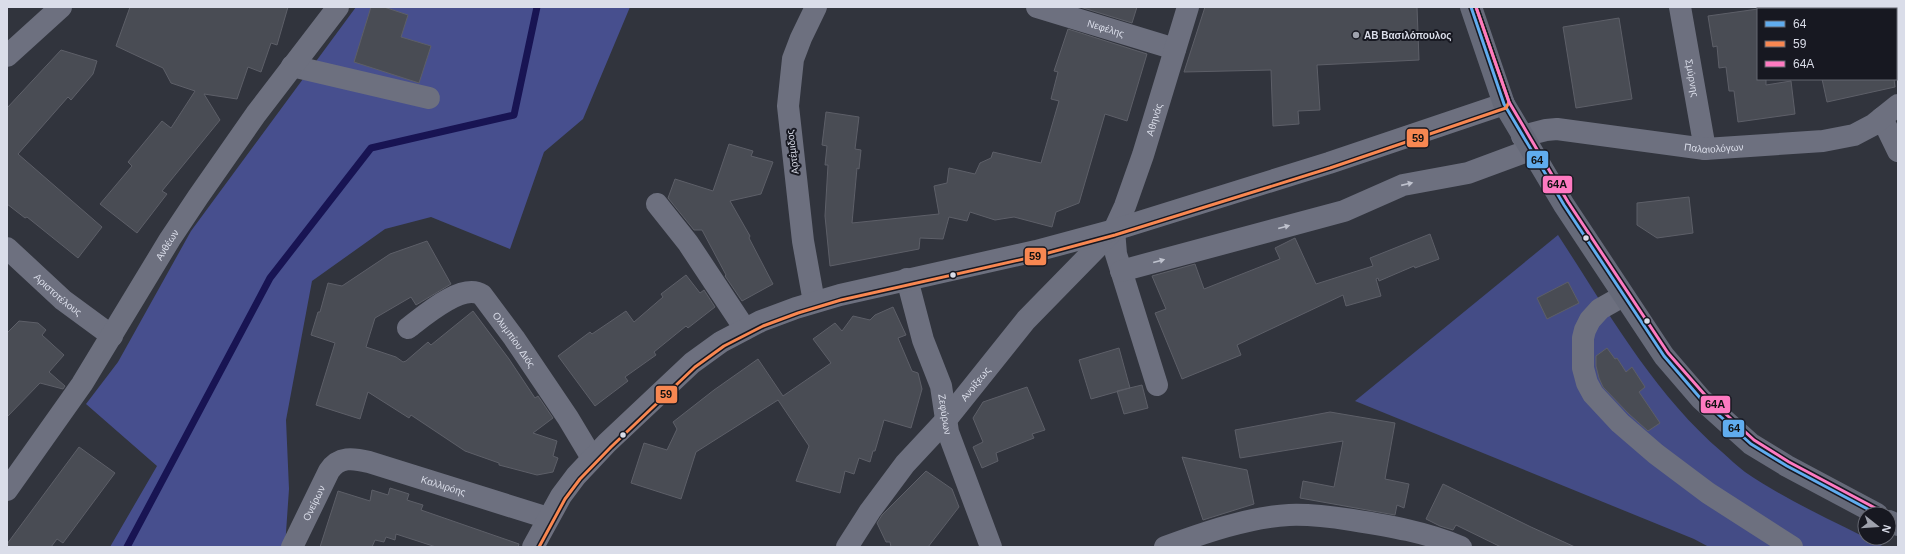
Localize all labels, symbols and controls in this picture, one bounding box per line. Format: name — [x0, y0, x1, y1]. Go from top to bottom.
legend — [1757, 8, 1897, 80]
text: 64 — [1793, 17, 1807, 31]
street label: Νεφέλης — [1086, 18, 1126, 39]
marker: ΑΒ Βασιλόπουλος — [1351, 30, 1361, 40]
place label: ΑΒ Βασιλόπουλος — [1364, 30, 1452, 42]
text: 59 — [1793, 37, 1807, 51]
text: 64Α — [1793, 57, 1814, 71]
street label: Σμύρνης — [1683, 58, 1701, 98]
street label: Αθηνάς — [1144, 102, 1164, 137]
line badge: 59 — [1406, 128, 1429, 148]
street label: Αρτέμιδος — [784, 129, 801, 175]
text: 59 — [1412, 132, 1424, 144]
street label: Παλαιολόγων — [1684, 141, 1744, 155]
line badge: 64 — [1526, 150, 1549, 169]
text: 64 — [1531, 154, 1544, 166]
line badge: 64Α — [1542, 175, 1573, 194]
text: 64Α — [1547, 178, 1567, 190]
one-way arrow — [1401, 181, 1413, 187]
one-way arrow — [1279, 224, 1291, 230]
street label: Ανθέων — [153, 227, 181, 262]
unlabelled marker — [1581, 233, 1591, 243]
line badge: 59 — [1024, 247, 1047, 266]
text: 59 — [1029, 250, 1041, 262]
one-way arrow — [1153, 258, 1165, 264]
unlabelled marker — [948, 270, 958, 280]
street label: Αριστοτέλους — [32, 271, 84, 318]
street label: Ολυμπίου Διός — [490, 310, 537, 370]
unlabelled marker — [1642, 316, 1652, 326]
street label: Ανοίξεως — [958, 364, 993, 403]
line badge: 59 — [655, 385, 678, 404]
text: 59 — [660, 388, 672, 400]
street label: Ζεφύρων — [936, 393, 954, 436]
line badge: 64Α — [1700, 395, 1731, 414]
text: 64Α — [1705, 398, 1725, 410]
line badge: 64 — [1722, 419, 1745, 438]
text: 64 — [1728, 422, 1741, 434]
unlabelled marker — [618, 430, 628, 440]
street label: Καλλιρόης — [420, 474, 467, 498]
street label: Ονείρων — [301, 484, 327, 523]
north arrow — [1857, 506, 1897, 546]
text: N — [1880, 523, 1893, 535]

